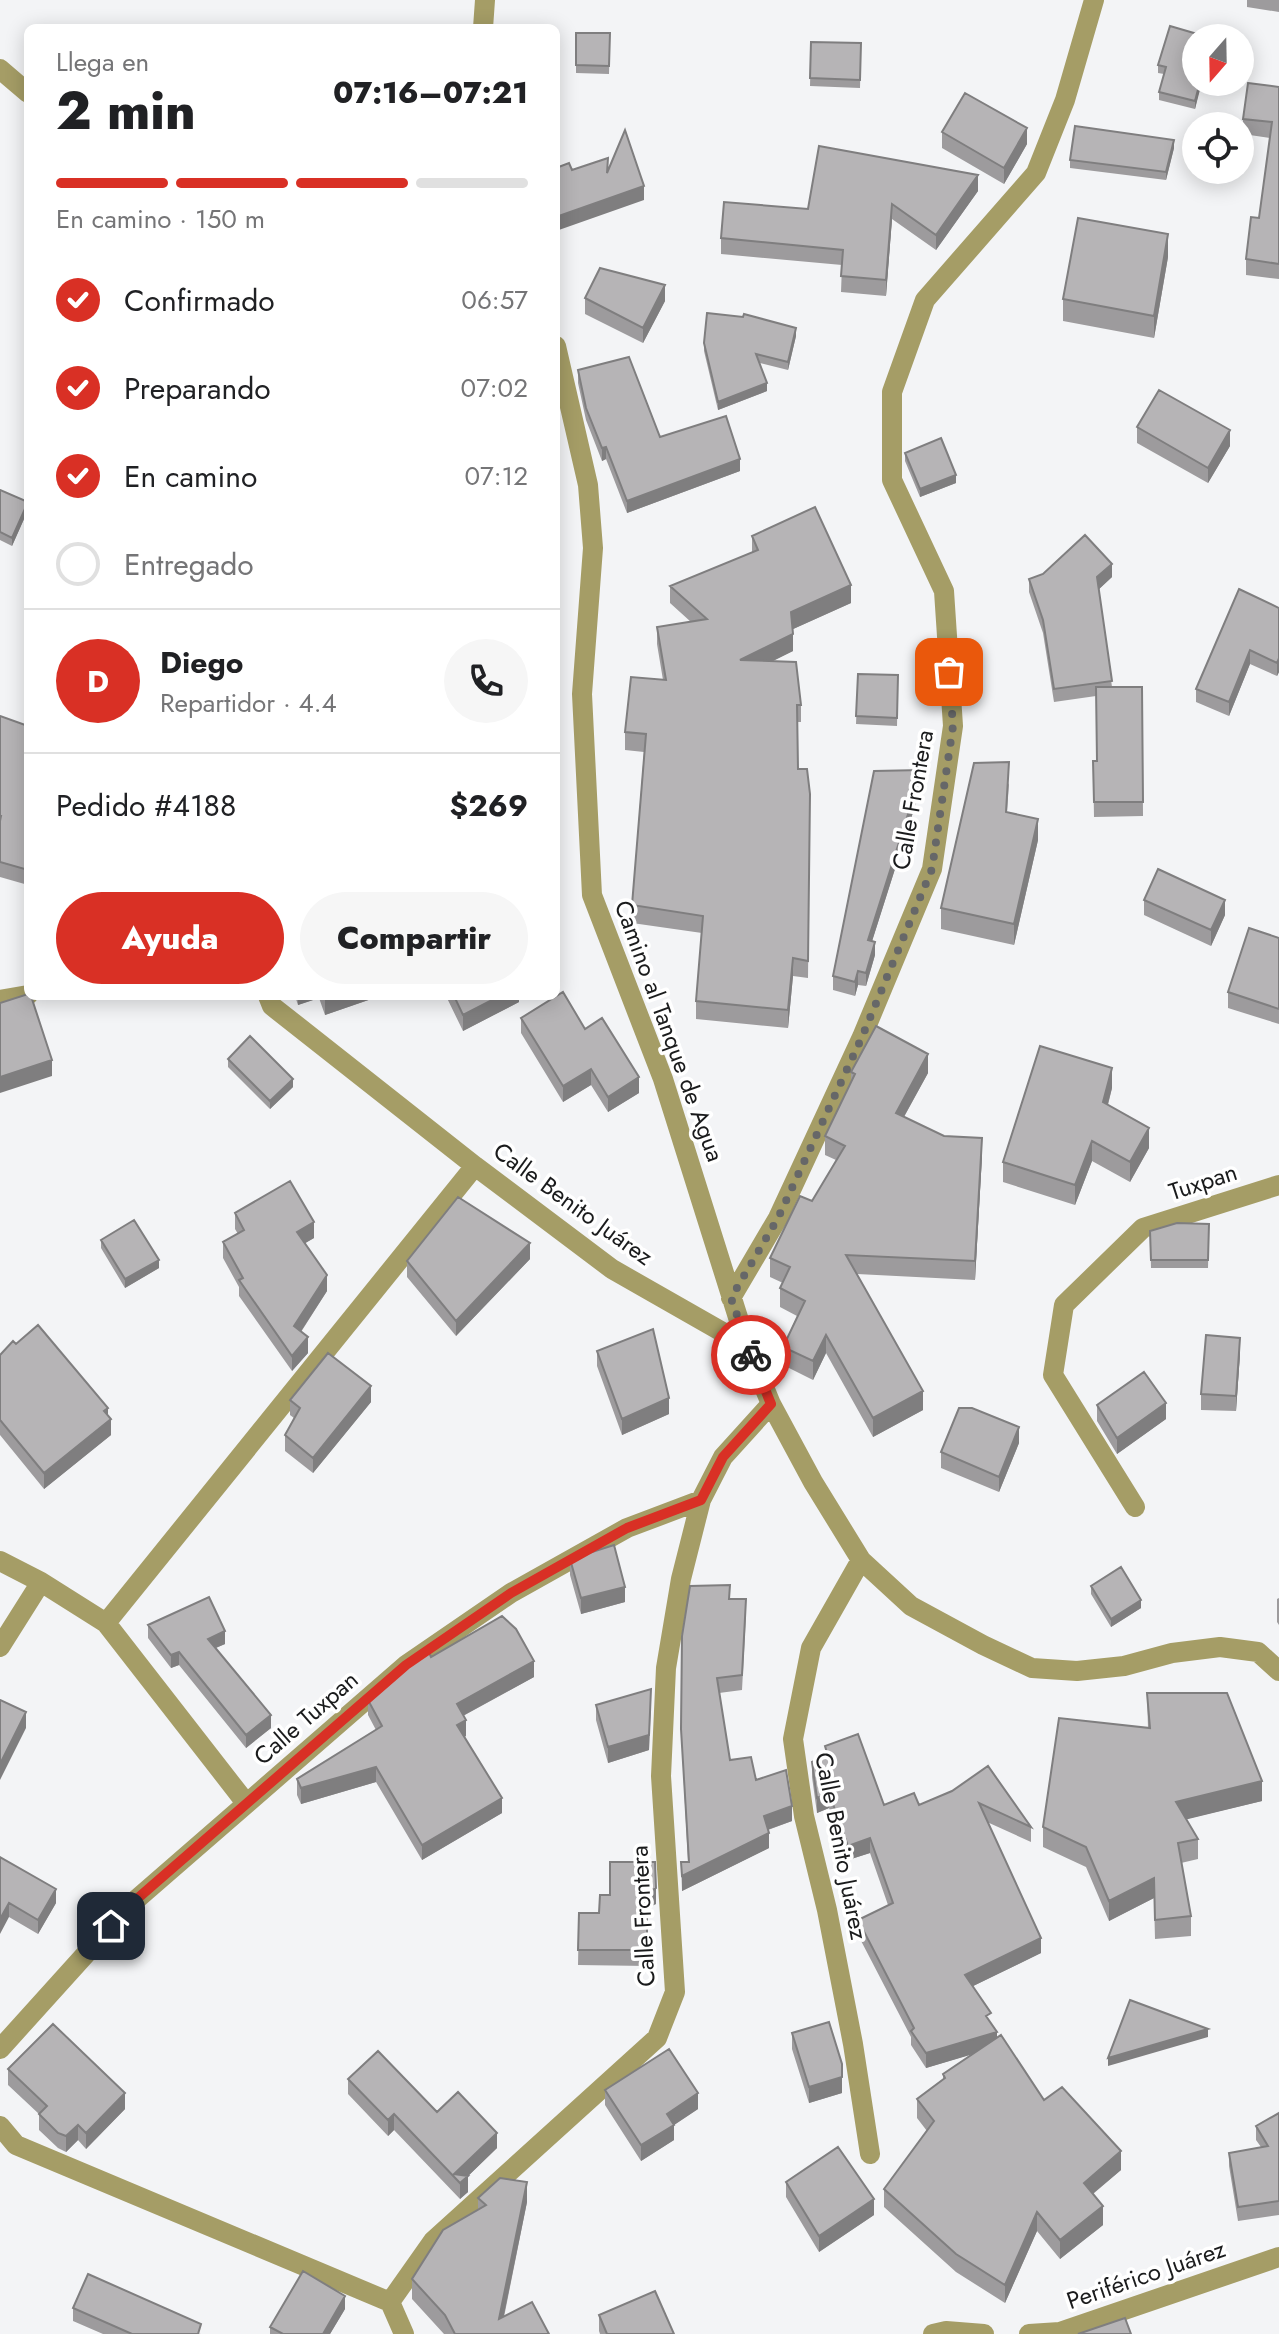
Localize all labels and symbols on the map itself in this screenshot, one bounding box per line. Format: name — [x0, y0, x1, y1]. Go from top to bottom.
north arrow — [1182, 24, 1254, 96]
pin — [915, 638, 983, 706]
street label: Calle Frontera — [883, 727, 942, 873]
street label: Camino al Tanque de Agua — [606, 895, 733, 1166]
street label: Calle Benito Juárez — [486, 1134, 660, 1274]
street label: Tuxpan — [1164, 1154, 1241, 1209]
courier — [711, 1315, 791, 1395]
street label: Calle Tuxpan — [246, 1662, 366, 1773]
street label: Calle Benito Juárez — [806, 1749, 877, 1943]
street label: Calle Frontera — [621, 1844, 664, 1988]
pin — [77, 1892, 145, 1960]
street label: Periférico Juárez — [1062, 2231, 1230, 2318]

